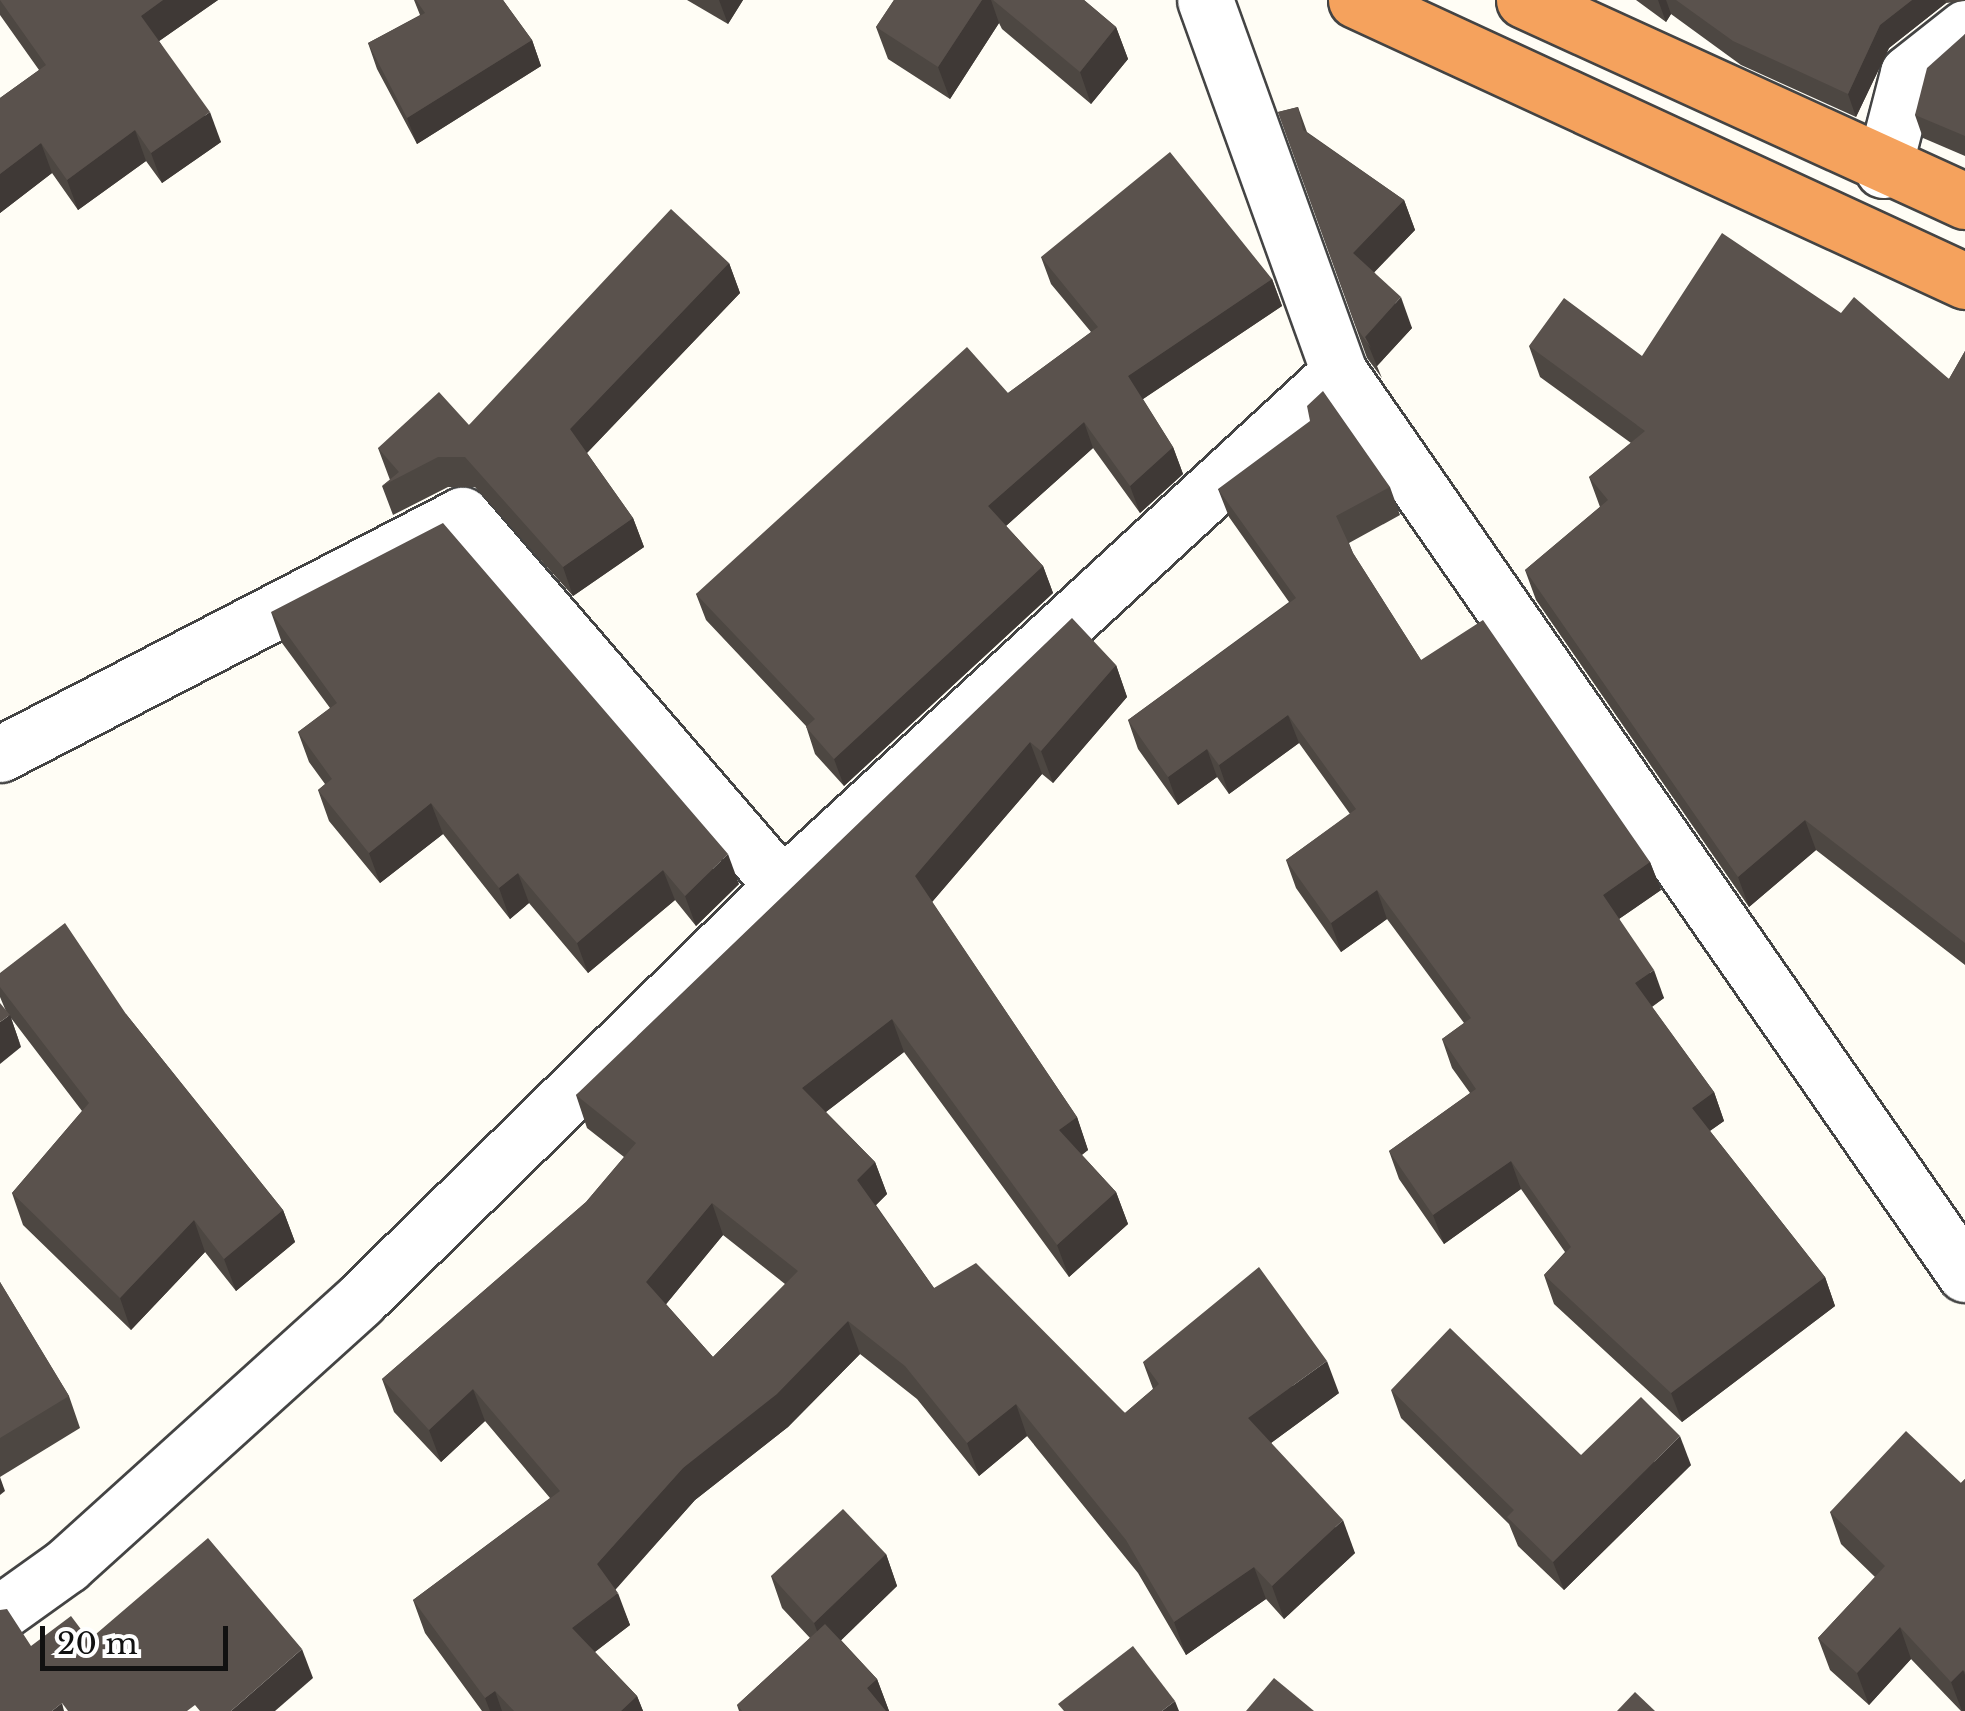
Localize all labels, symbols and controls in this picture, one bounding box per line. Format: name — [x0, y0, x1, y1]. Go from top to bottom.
scale bar — [45, 1606, 232, 1668]
text: 20 m — [57, 1625, 138, 1662]

